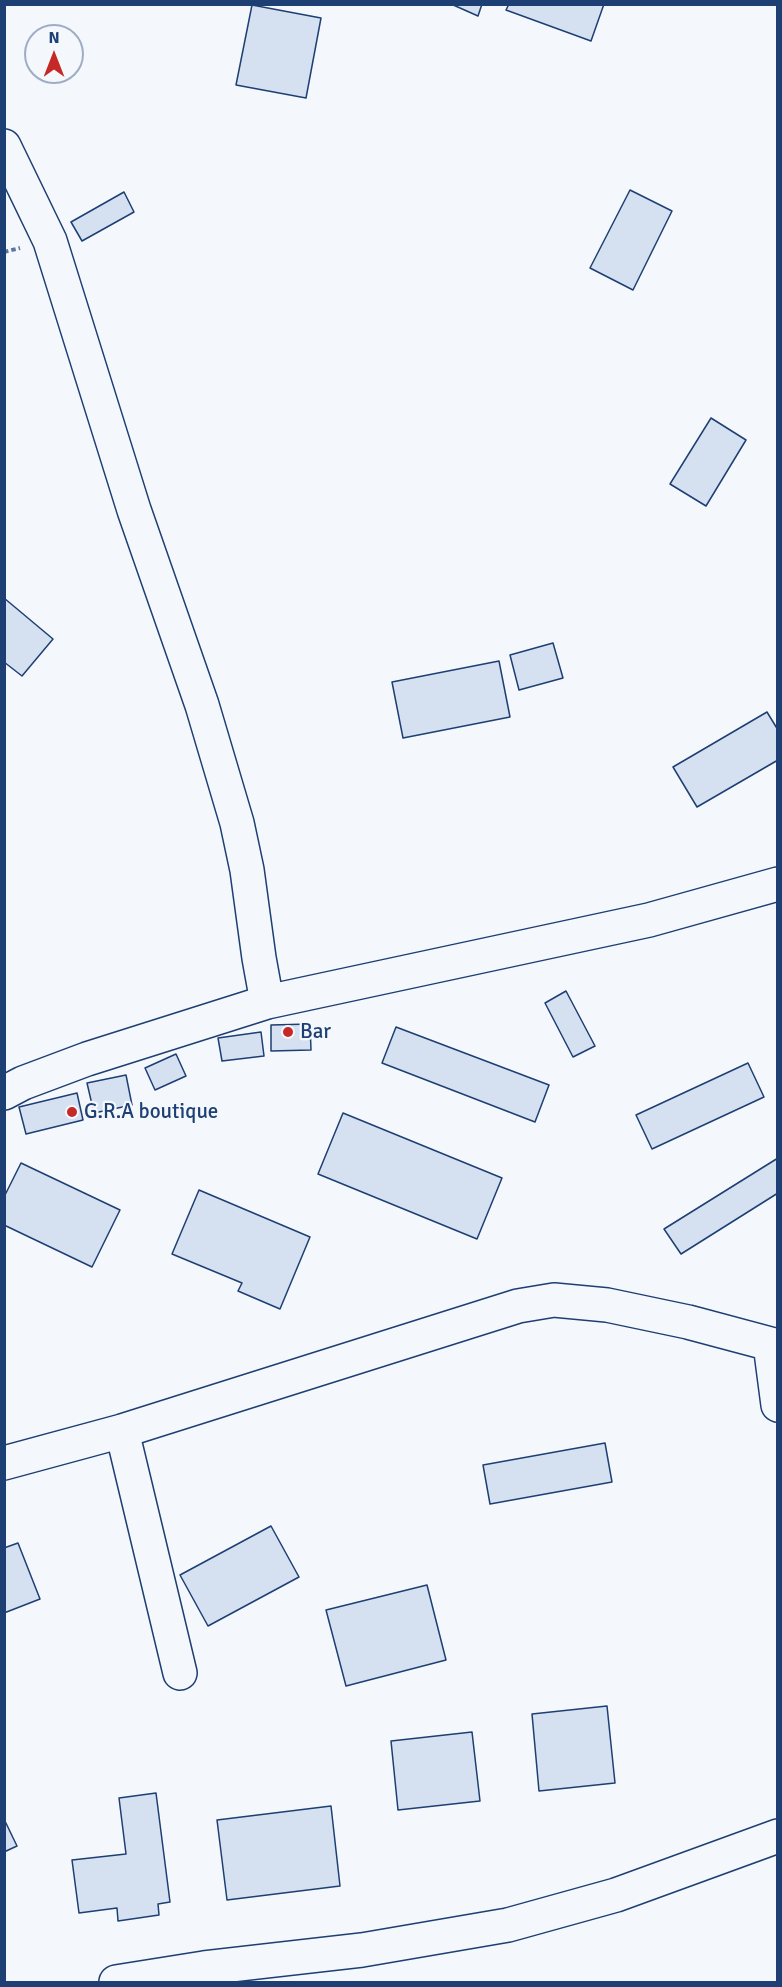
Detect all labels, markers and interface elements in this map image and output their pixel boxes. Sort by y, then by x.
north arrow [24,24,84,84]
text: N [48,28,60,48]
place label: Bar [300,1019,331,1045]
marker: Bar [281,1025,295,1039]
place label: G.R.A boutique [84,1099,218,1125]
marker: G.R.A boutique [65,1105,79,1119]

